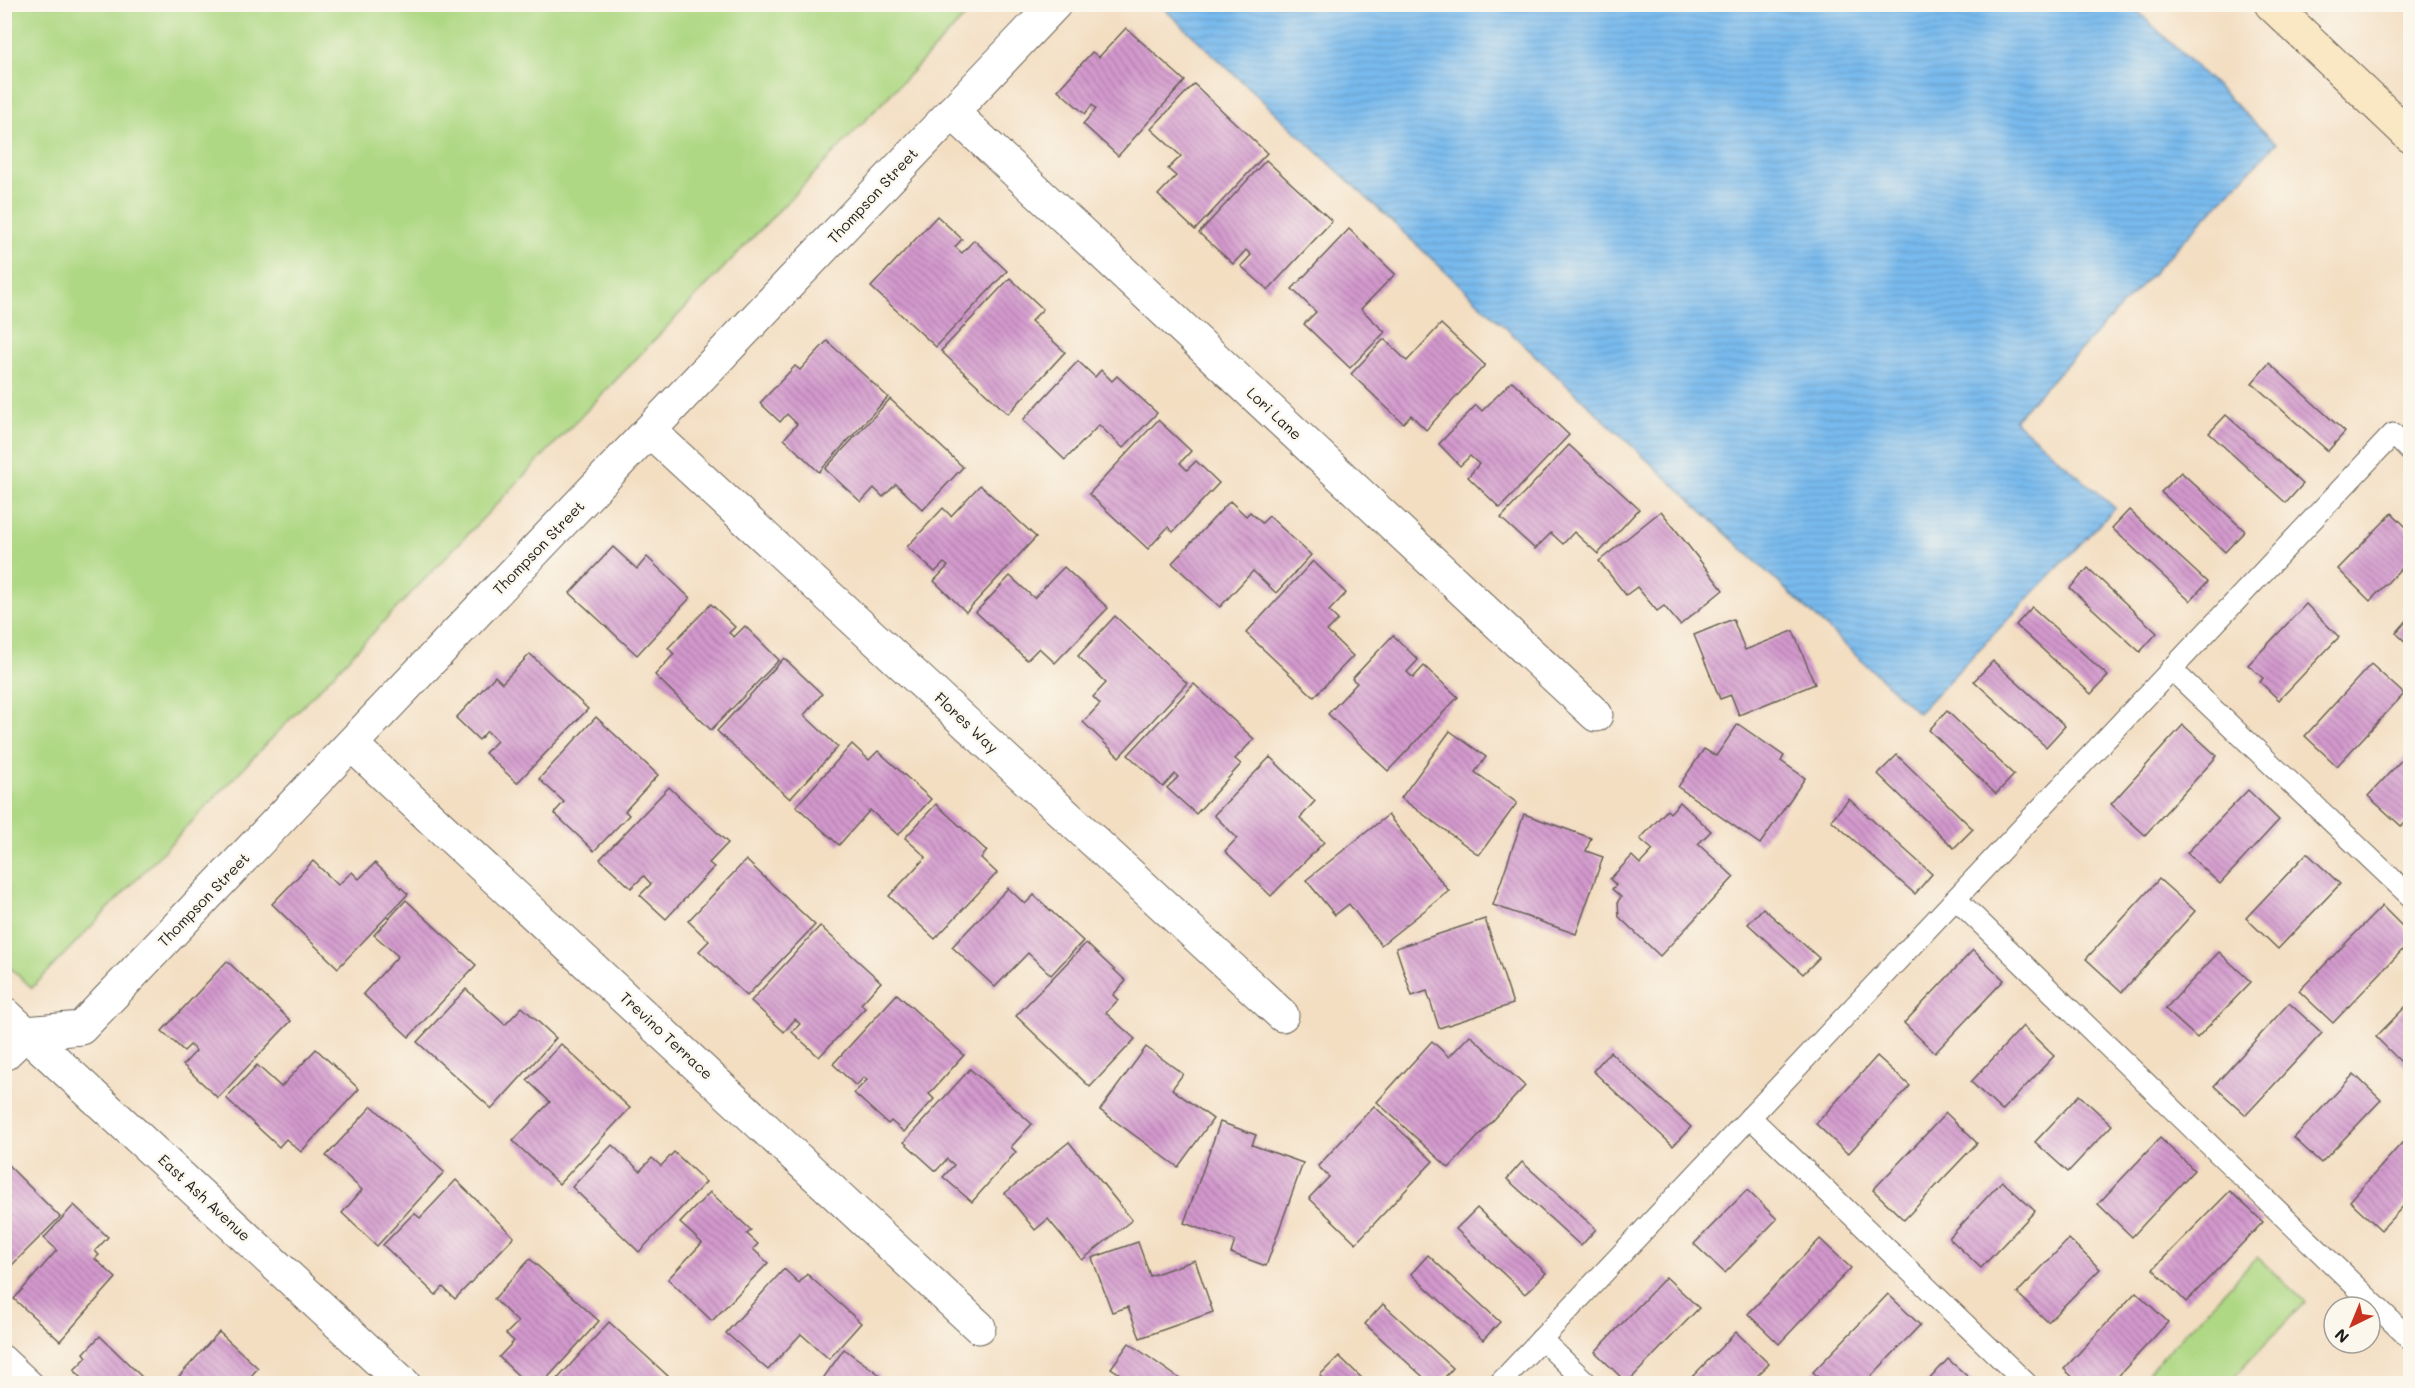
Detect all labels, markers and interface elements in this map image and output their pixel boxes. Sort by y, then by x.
street label: Thompson Street [823,143,922,247]
street label: Lori Lane [1243,383,1307,444]
street label: Thompson Street [488,496,589,599]
street label: Flores Way [930,688,1003,757]
street label: Thompson Street [153,848,254,951]
street label: Trevino Terrace [616,987,717,1083]
street label: East Ash Avenue [154,1149,255,1245]
north arrow [2322,1295,2382,1355]
text: N [2330,1325,2353,1348]

